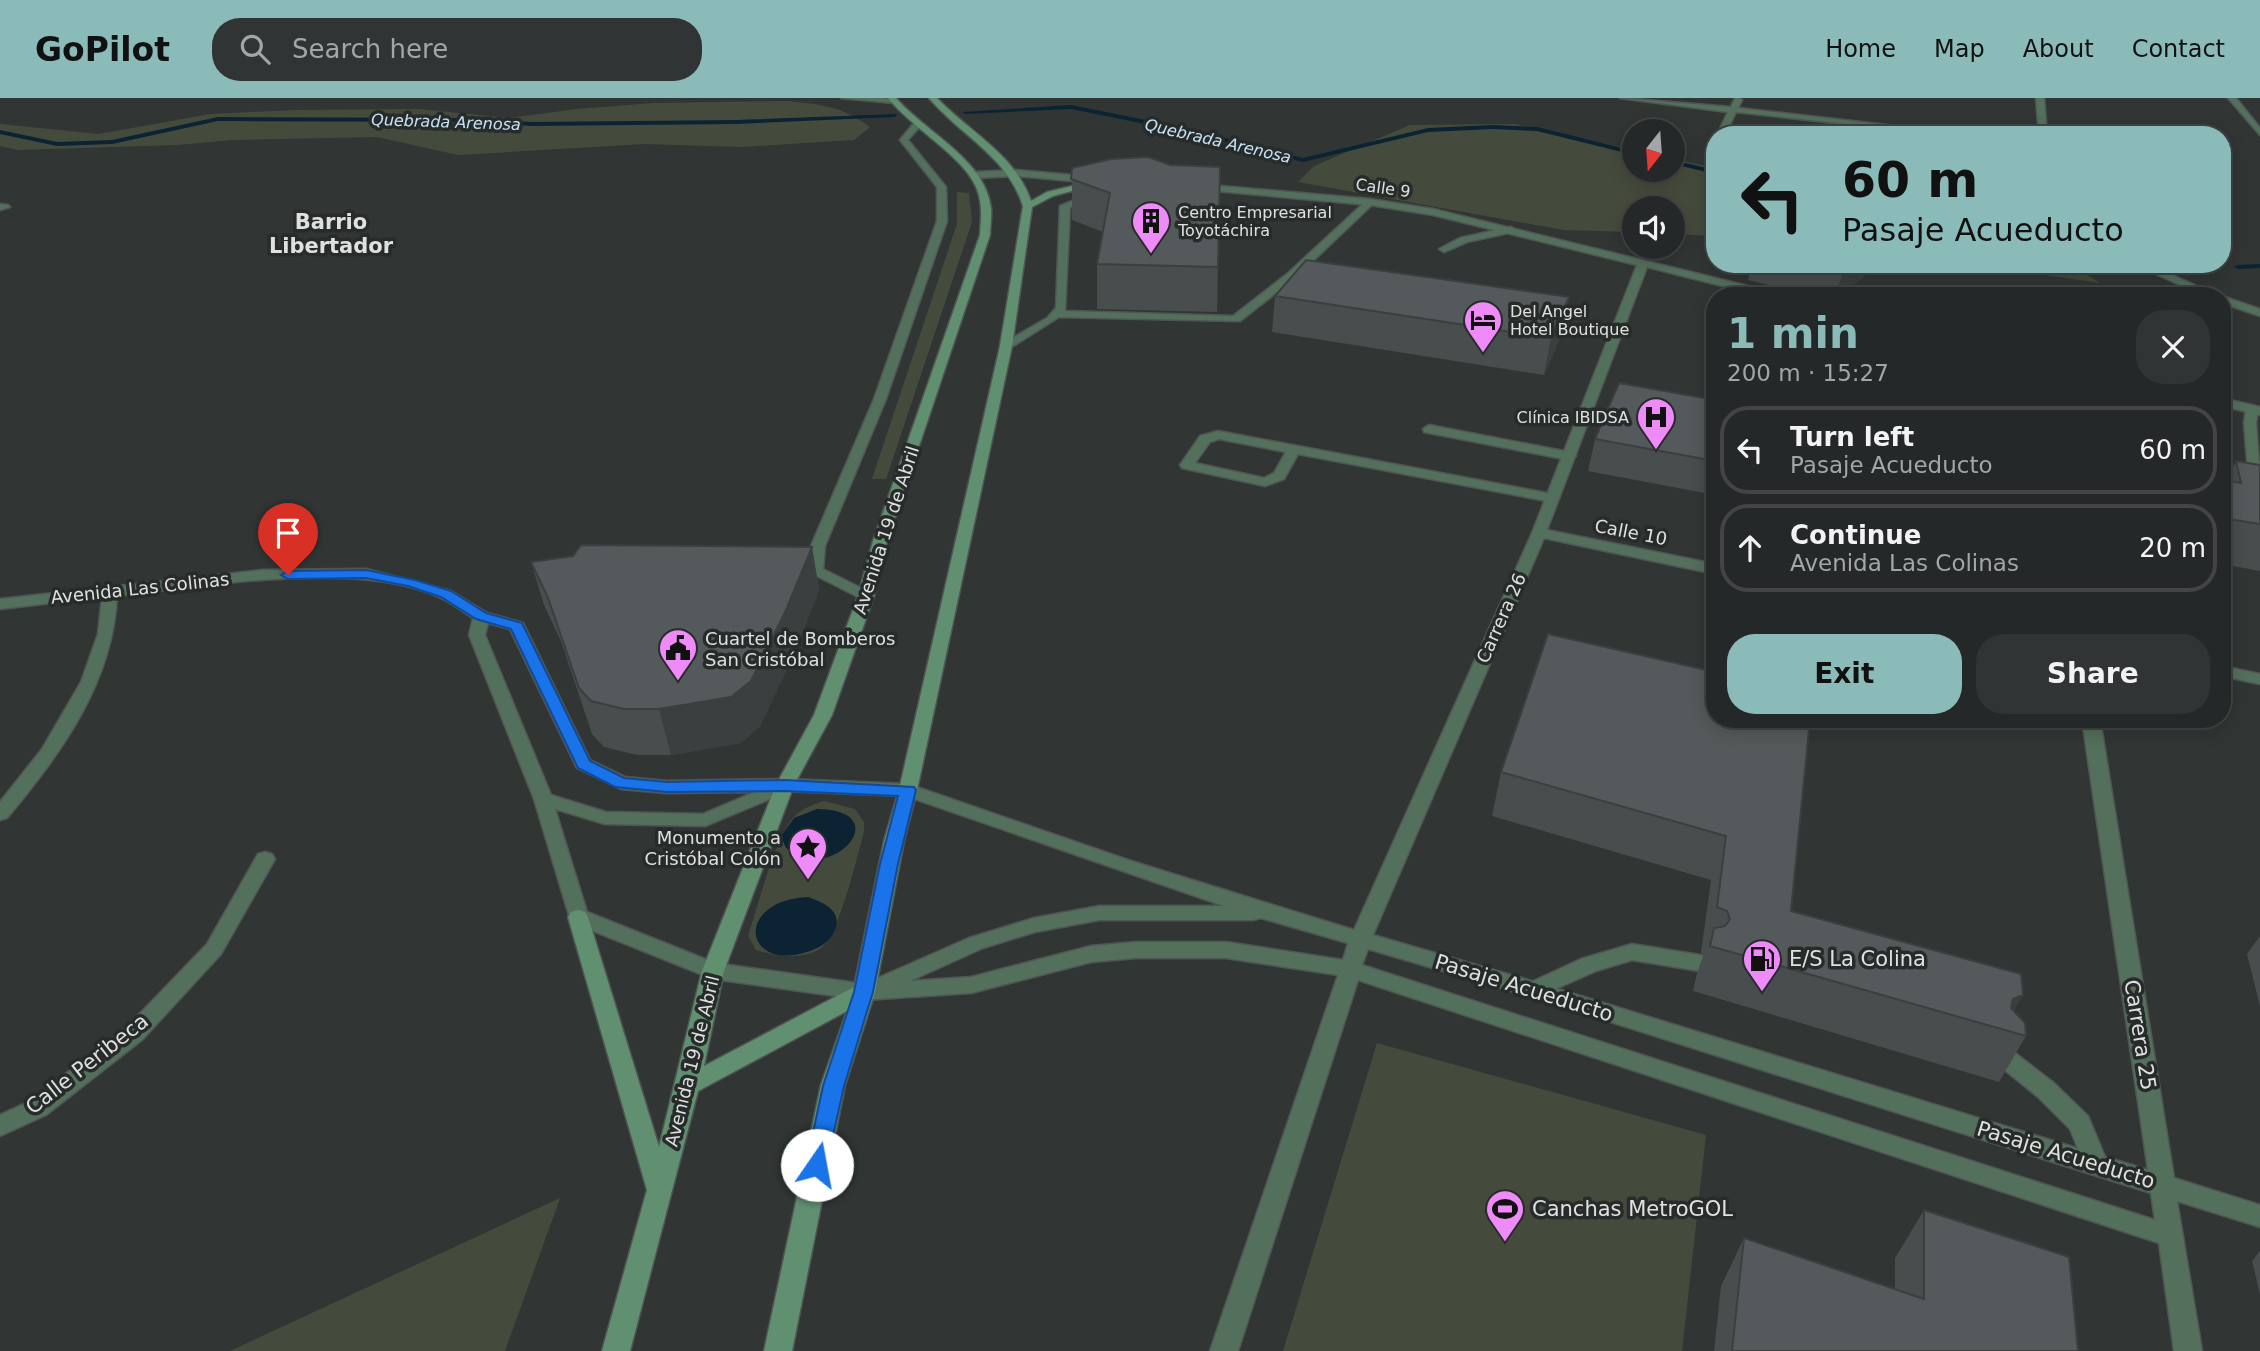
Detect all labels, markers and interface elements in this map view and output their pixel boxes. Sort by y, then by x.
search box [212,18,702,81]
text: GoPilot [35,30,170,69]
icon: search [236,30,274,68]
text: Search here [292,34,448,64]
text: Home [1825,35,1896,63]
text: Map [1934,35,1985,63]
text: About [2023,35,2094,63]
text: Contact [2132,35,2225,63]
water label: Quebrada Arenosa [371,110,521,134]
water label: Quebrada Arenosa [1143,115,1293,167]
north arrow [1622,119,1685,182]
map controls [1622,119,1685,259]
text: 60 m [1842,152,1978,209]
icon: left [1727,154,1818,245]
street label: Calle 9 [1354,175,1412,201]
button: sound [1622,196,1685,259]
building icon: Centro Empresarial Toyotáchira [1130,200,1172,255]
place label: Centro Empresarial Toyotáchira [1177,203,1332,240]
district label: Barrio Libertador [269,210,394,258]
text: Pasaje Acueducto [1842,211,2124,249]
hotel icon: Del Angel Hotel Boutique [1462,299,1504,354]
place label: Del Angel Hotel Boutique [1510,302,1629,339]
text: 1 min [1727,309,1859,358]
button: close [2136,310,2210,384]
text: 200 m · 15:27 [1727,360,1889,386]
hospital icon: Clínica IBIDSA [1635,396,1677,451]
place label: Clínica IBIDSA [1517,408,1629,427]
text: Turn left [1790,422,1914,452]
icon: left [1731,431,1769,469]
text: 60 m [2139,435,2206,465]
street label: Avenida 19 de Abril [849,443,923,617]
text: Pasaje Acueducto [1790,452,1992,478]
pin [258,503,318,575]
icon: arrive [269,514,307,552]
street label: Calle 10 [1593,515,1669,549]
text: Continue [1790,520,1921,550]
icon: ahead [1731,529,1769,567]
text: 20 m [2139,533,2206,563]
text: Avenida Las Colinas [1790,550,2019,576]
street label: Avenida Las Colinas [50,568,230,608]
street label: Carrera 26 [1472,570,1530,666]
public building icon: Cuartel de Bomberos San Cristóbal [657,627,699,682]
place label: Cuartel de Bomberos San Cristóbal [705,628,895,670]
button: Exit [1727,634,1962,714]
button: Share [1976,634,2210,714]
place icon: Monumento a Cristóbal Colón [787,826,829,881]
place label: Monumento a Cristóbal Colón [644,827,781,869]
fuel station icon: E/S La Colina [1741,938,1783,993]
place label: E/S La Colina [1789,947,1926,971]
street label: Pasaje Acueducto [1432,949,1616,1027]
street label: Avenida 19 de Abril [661,973,723,1149]
street label: Carrera 25 [2119,978,2161,1092]
street label: Calle Peribeca [21,1009,153,1119]
street label: Pasaje Acueducto [1974,1116,2158,1194]
position arrow [780,1128,854,1202]
sports icon: Canchas MetroGOL [1484,1188,1526,1243]
place label: Canchas MetroGOL [1532,1197,1733,1221]

